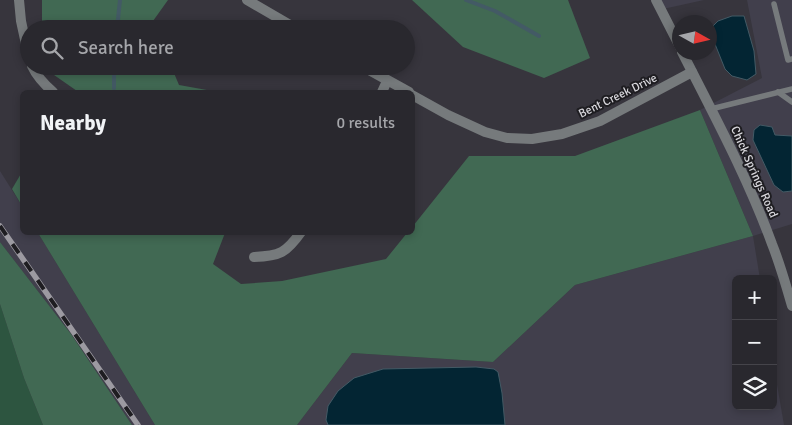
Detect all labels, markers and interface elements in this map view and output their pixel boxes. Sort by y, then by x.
north arrow [672,15,717,60]
search box [20,20,415,75]
icon: search [38,34,66,62]
text: Search here [78,36,174,60]
street label: Bent Creek Drive [576,70,660,122]
text: Nearby [40,110,106,136]
text: 0 results [336,113,395,133]
street label: Chick Springs Road [727,124,781,220]
map controls [732,275,777,410]
button: + [732,275,777,320]
button: − [732,320,777,365]
button: layers [732,365,777,410]

